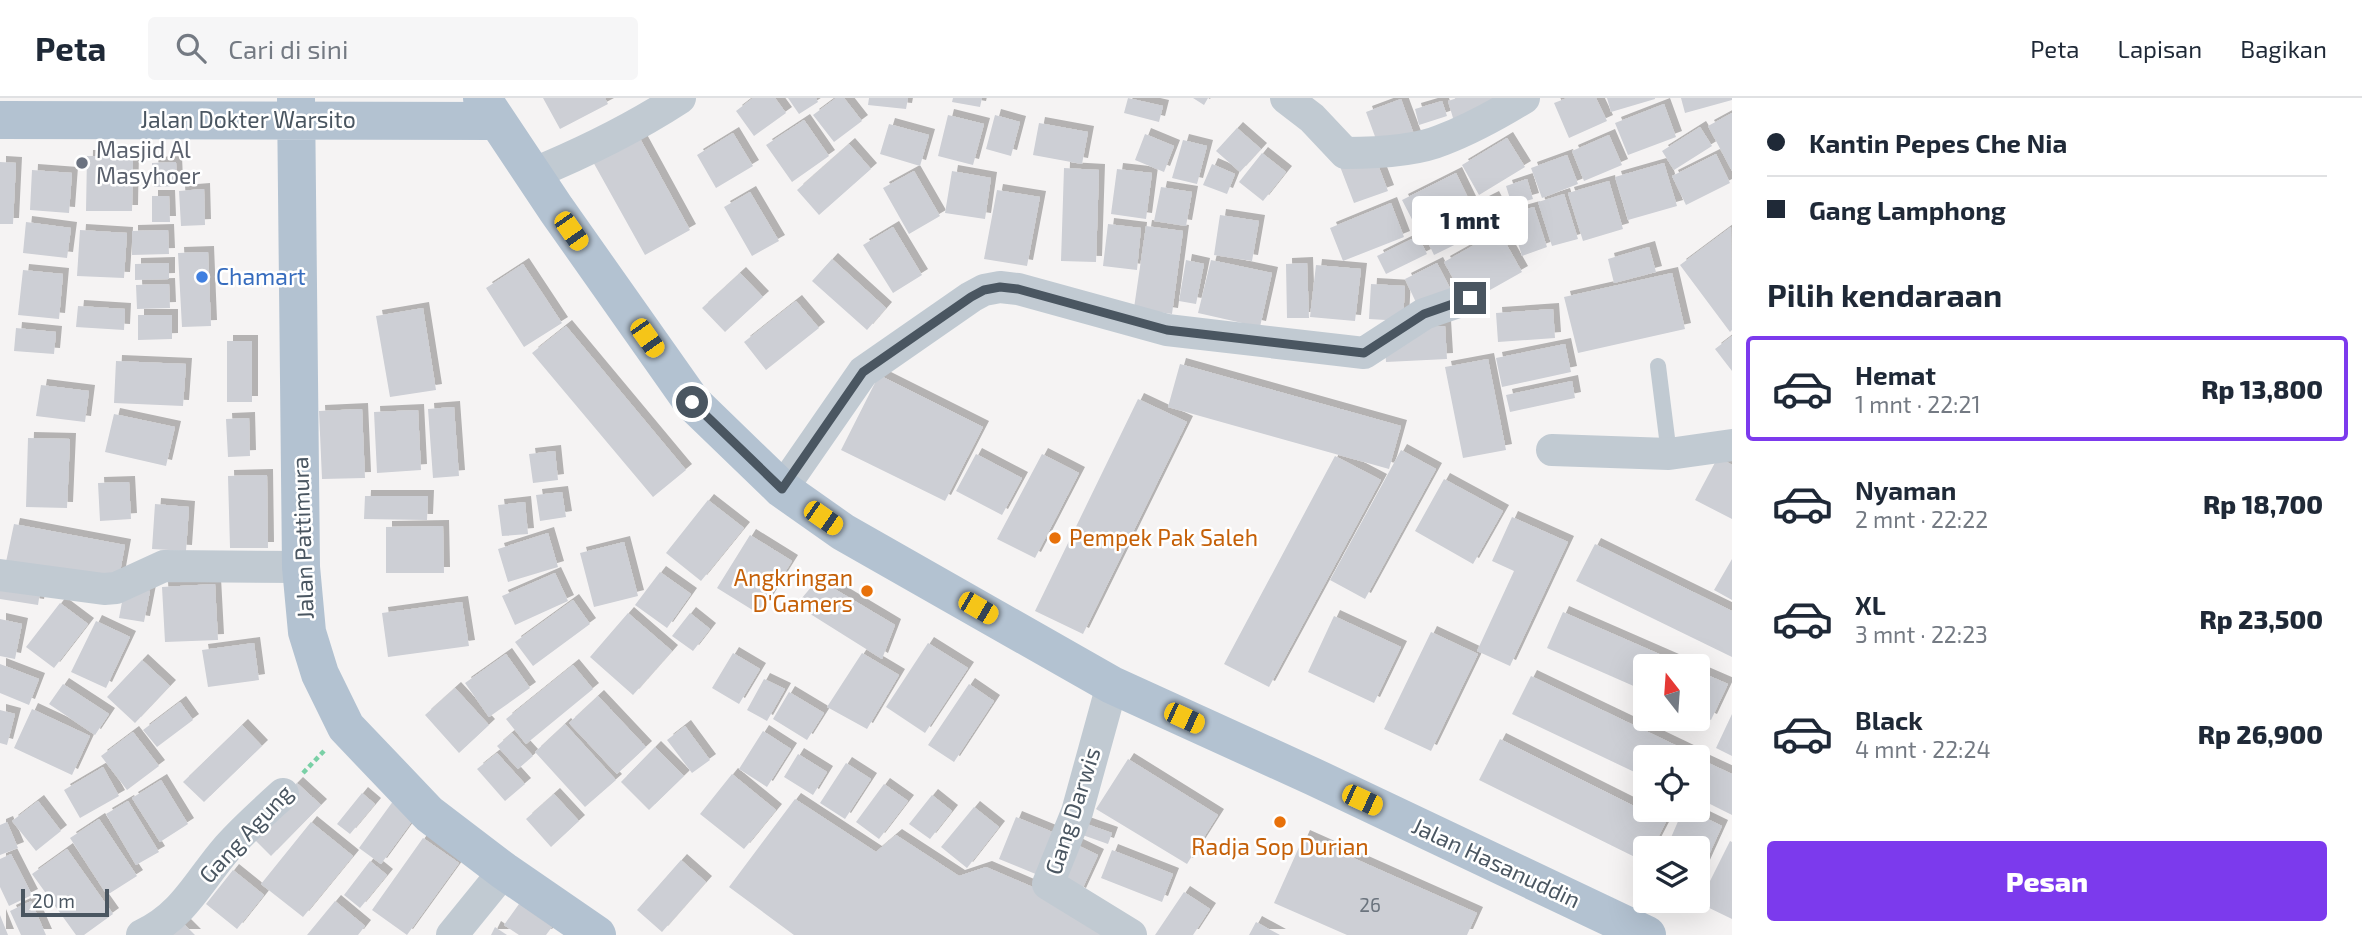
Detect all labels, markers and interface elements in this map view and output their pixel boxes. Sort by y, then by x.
search box [148,17,638,80]
text: Peta [35,28,106,68]
icon: search [172,29,210,67]
text: Cari di sini [228,33,348,64]
text: Peta [2030,34,2080,63]
text: Lapisan [2118,34,2202,63]
text: Bagikan [2240,34,2327,63]
street label: Jalan Dokter Warsito [140,105,356,133]
text: Kantin Pepes Che Nia [1809,127,2067,158]
place label: Masjid Al Masyhoer [96,135,201,189]
marker: Masjid Al Masyhoer [74,155,90,171]
text: Gang Lamphong [1809,194,2006,225]
callout: 1 mnt [1412,197,1528,246]
text: 1 mnt [1440,206,1500,234]
car [551,208,592,254]
place label: Chamart [216,262,306,290]
marker: Chamart [194,269,210,285]
text: Pilih kendaraan [1767,275,2002,313]
route end [1454,282,1486,314]
car [627,315,668,361]
icon: car [1771,357,1834,420]
text: Hemat [1855,359,1936,390]
text: Rp 13,800 [2201,373,2323,404]
route start [676,386,708,418]
text: 1 mnt · 22:21 [1855,390,1981,418]
street label: Jalan Pattimura [285,456,319,620]
icon: car [1771,472,1834,535]
text: Nyaman [1855,474,1956,505]
text: Rp 18,700 [2203,488,2323,519]
car [800,497,847,539]
text: 2 mnt · 22:22 [1855,505,1988,533]
place label: Pempek Pak Saleh [1069,523,1258,551]
marker: Pempek Pak Saleh [1047,530,1063,546]
place label: Angkringan D'Gamers [734,563,853,617]
marker: Angkringan D'Gamers [859,583,875,599]
icon: car [1771,587,1834,650]
car [955,588,1002,628]
text: XL [1855,589,1886,620]
text: Rp 23,500 [2199,603,2323,634]
text: 3 mnt · 22:23 [1855,620,1988,648]
north arrow [1633,654,1710,732]
map controls [1633,654,1710,913]
car [1161,700,1208,736]
icon: car [1771,702,1834,765]
text: Black [1855,704,1923,735]
text: Rp 26,900 [2198,718,2323,749]
text: 4 mnt · 22:24 [1855,735,1991,763]
street label: Gang Darwis [1038,744,1106,878]
button: locate [1633,745,1710,822]
street label: Gang Agung [193,778,298,888]
car [1339,782,1386,818]
street label: Jalan Hasanuddin [1408,811,1585,913]
marker: Radja Sop Durian [1272,814,1288,830]
place label: Radja Sop Durian [1191,832,1369,860]
button: layers [1633,836,1710,913]
button: Pesan [1767,841,2327,921]
scale bar [21,886,108,918]
text: 20 m [32,889,75,912]
house number: 26 [1359,893,1381,916]

